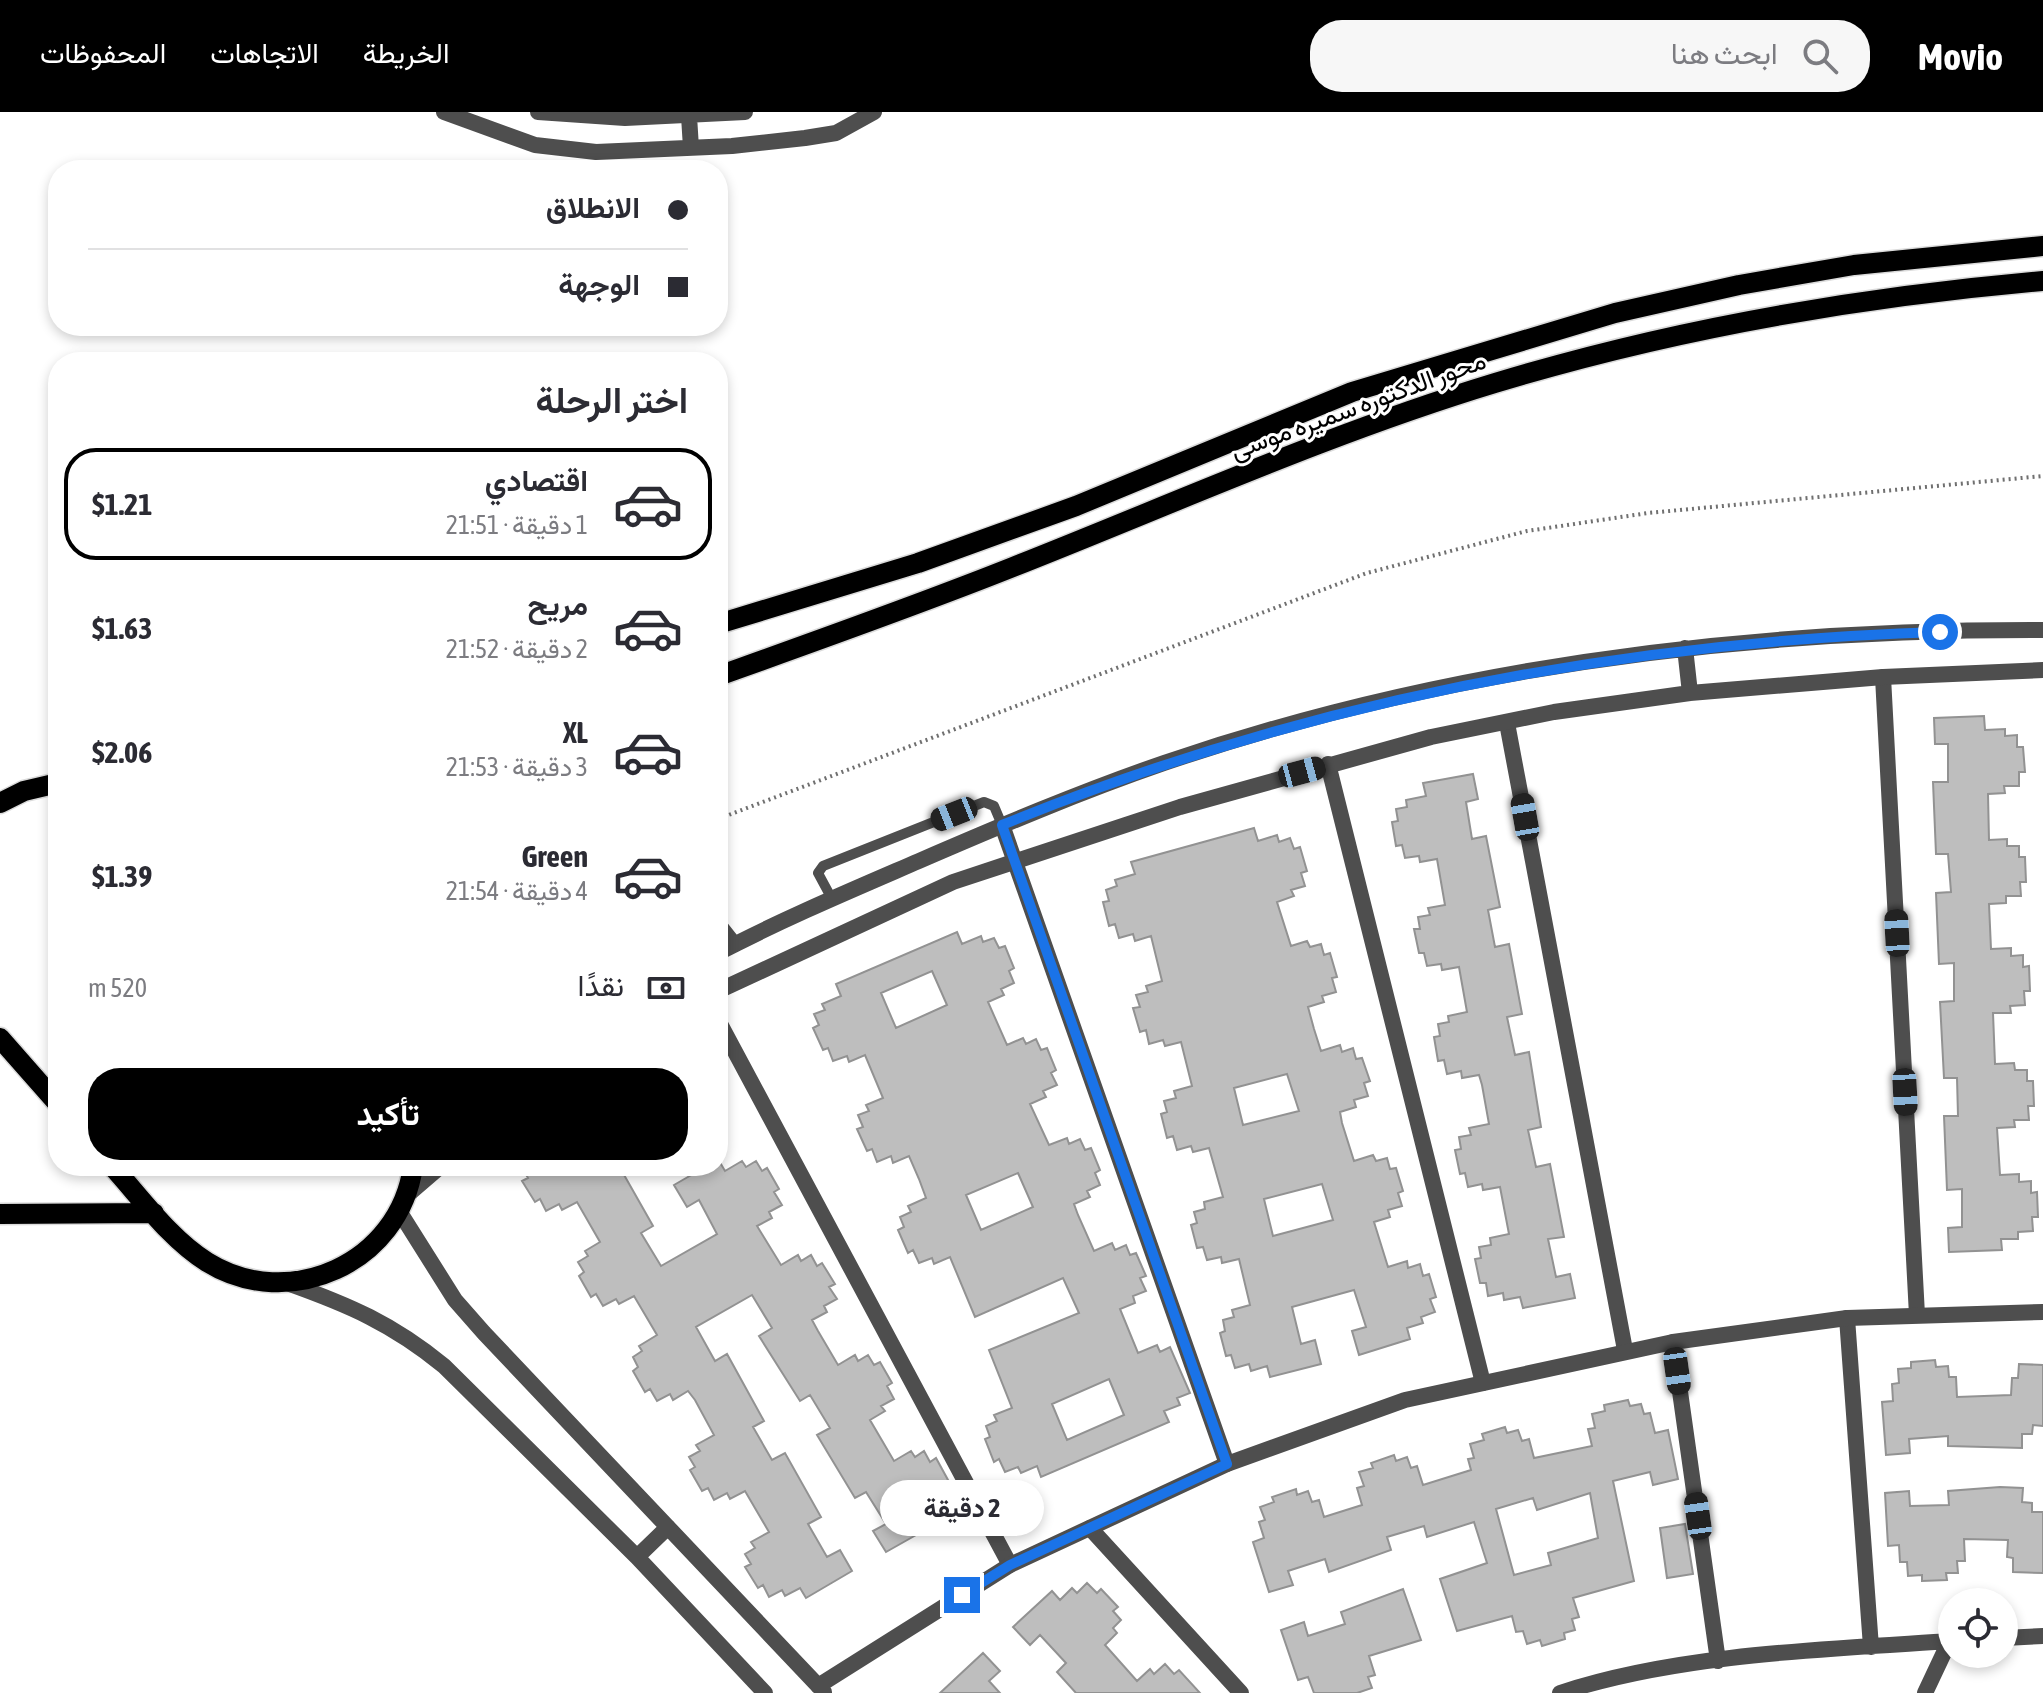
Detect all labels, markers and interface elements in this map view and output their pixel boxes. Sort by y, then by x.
search box [1310,20,1870,92]
icon: search [1798,34,1842,78]
text: Movio [1918,35,2003,78]
text: ابحث هنا [1671,36,1778,70]
text: المحفوظات [40,37,166,69]
text: الاتجاهات [210,37,319,69]
text: الخريطة [363,37,449,69]
text: الانطلاق [546,190,640,224]
text: الوجهة [558,267,640,301]
street label: محور الدكتوره سميره موسى [1226,345,1490,466]
text: اختر الرحلة [535,379,688,421]
text: اقتصادي [485,463,588,497]
icon: car [612,468,684,540]
text: $1.21 [92,487,152,521]
text: 1 دقيقة · 21:51 [446,510,588,540]
text: مريح [528,587,588,621]
icon: car [612,592,684,664]
text: $1.63 [92,611,152,645]
route start [1922,614,1958,650]
text: 2 دقيقة · 21:52 [446,634,588,664]
text: XL [563,715,588,749]
icon: car [612,716,684,788]
text: $2.06 [92,735,152,769]
text: 3 دقيقة · 21:53 [446,752,588,782]
car [1276,754,1328,790]
car [1509,791,1541,843]
car [927,794,981,834]
text: Green [522,839,588,873]
icon: car [612,840,684,912]
text: $1.39 [92,859,152,893]
text: 4 دقيقة · 21:54 [446,876,588,906]
car [1884,908,1910,958]
icon: cash [644,966,688,1010]
text: نقدًا [578,968,624,1002]
text: 520 m [88,973,147,1003]
car [1892,1067,1918,1117]
button: تأكيد [88,1068,688,1160]
car [1662,1346,1692,1396]
callout: 2 دقيقة [880,1479,1044,1535]
car [1683,1491,1713,1541]
text: 2 دقيقة [923,1493,1001,1523]
route end [944,1577,980,1613]
map controls [1938,1588,2018,1668]
button: locate [1938,1588,2018,1668]

